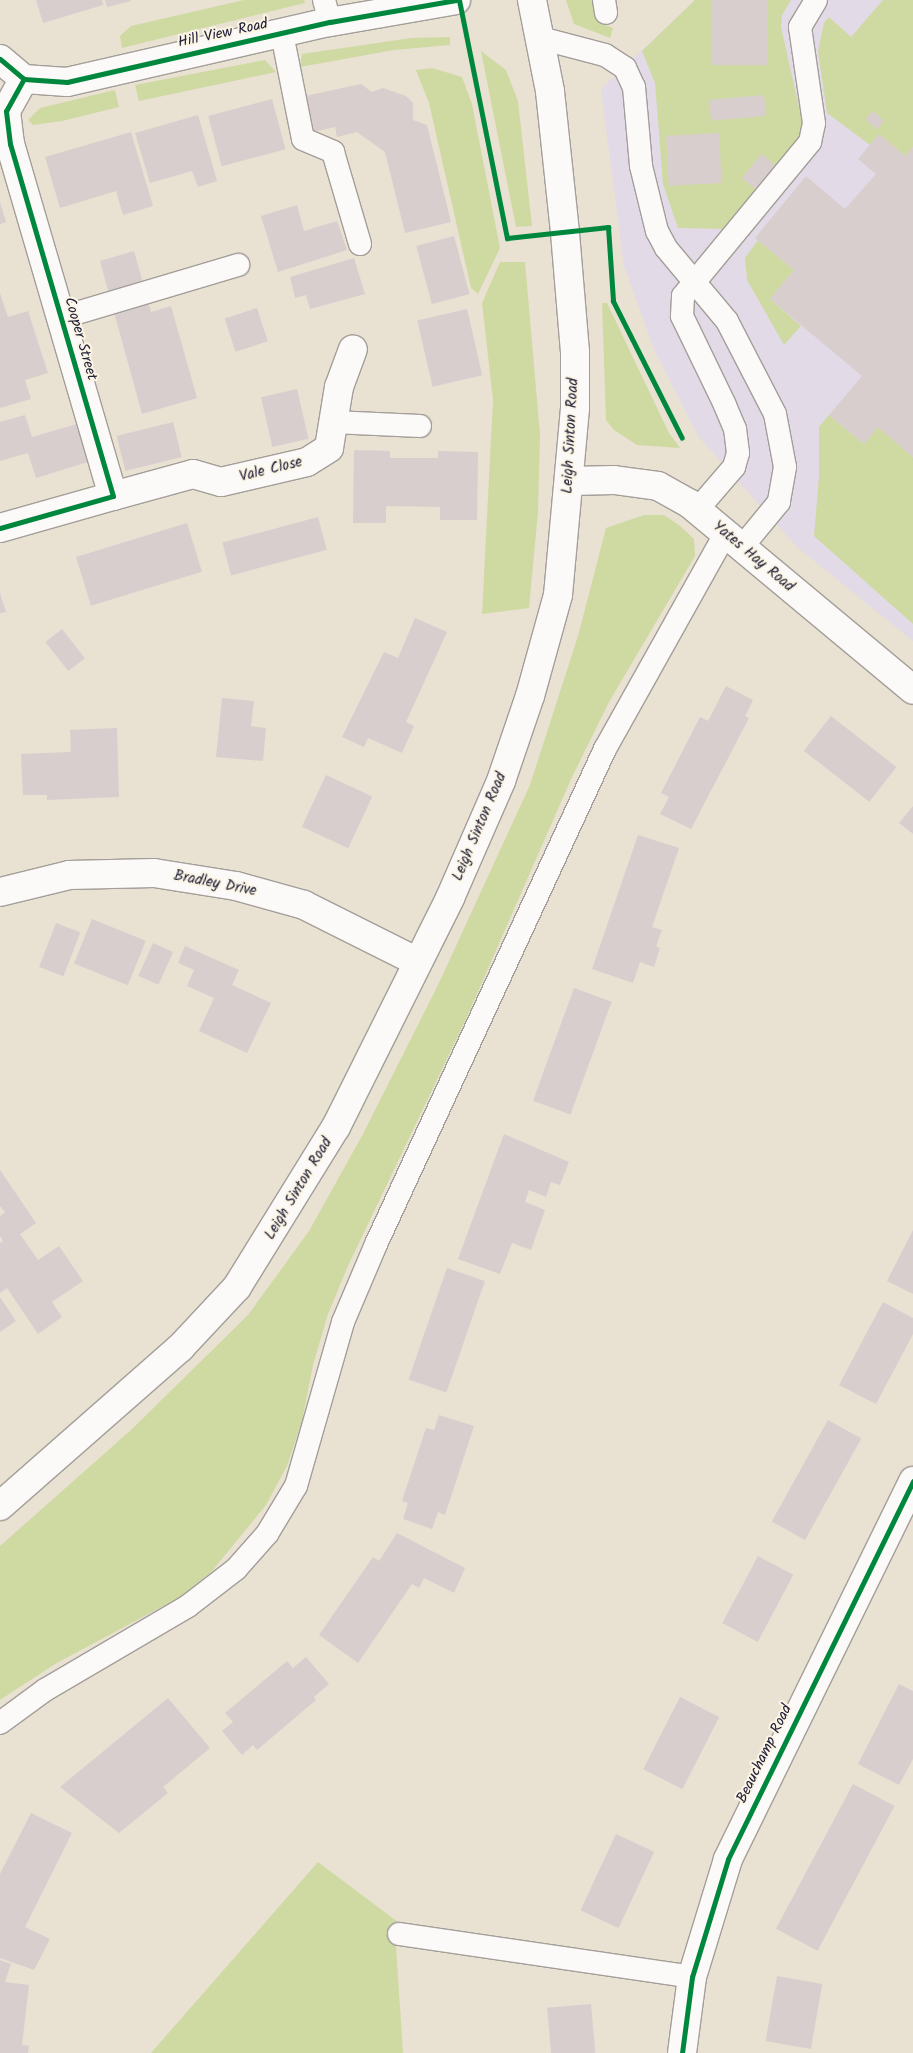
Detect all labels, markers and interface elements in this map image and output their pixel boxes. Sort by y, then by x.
street label: Hill View Road [176,16,270,52]
street label: Cooper Street [60,295,100,383]
street label: Leigh Sinton Road [559,378,583,494]
street label: Vale Close [238,454,304,486]
street label: Yates Hay Road [709,518,797,596]
street label: Leigh Sinton Road [449,770,511,884]
street label: Bradley Drive [172,867,258,901]
street label: Leigh Sinton Road [261,1135,337,1243]
street label: Beauchamp Road [733,1702,797,1806]

